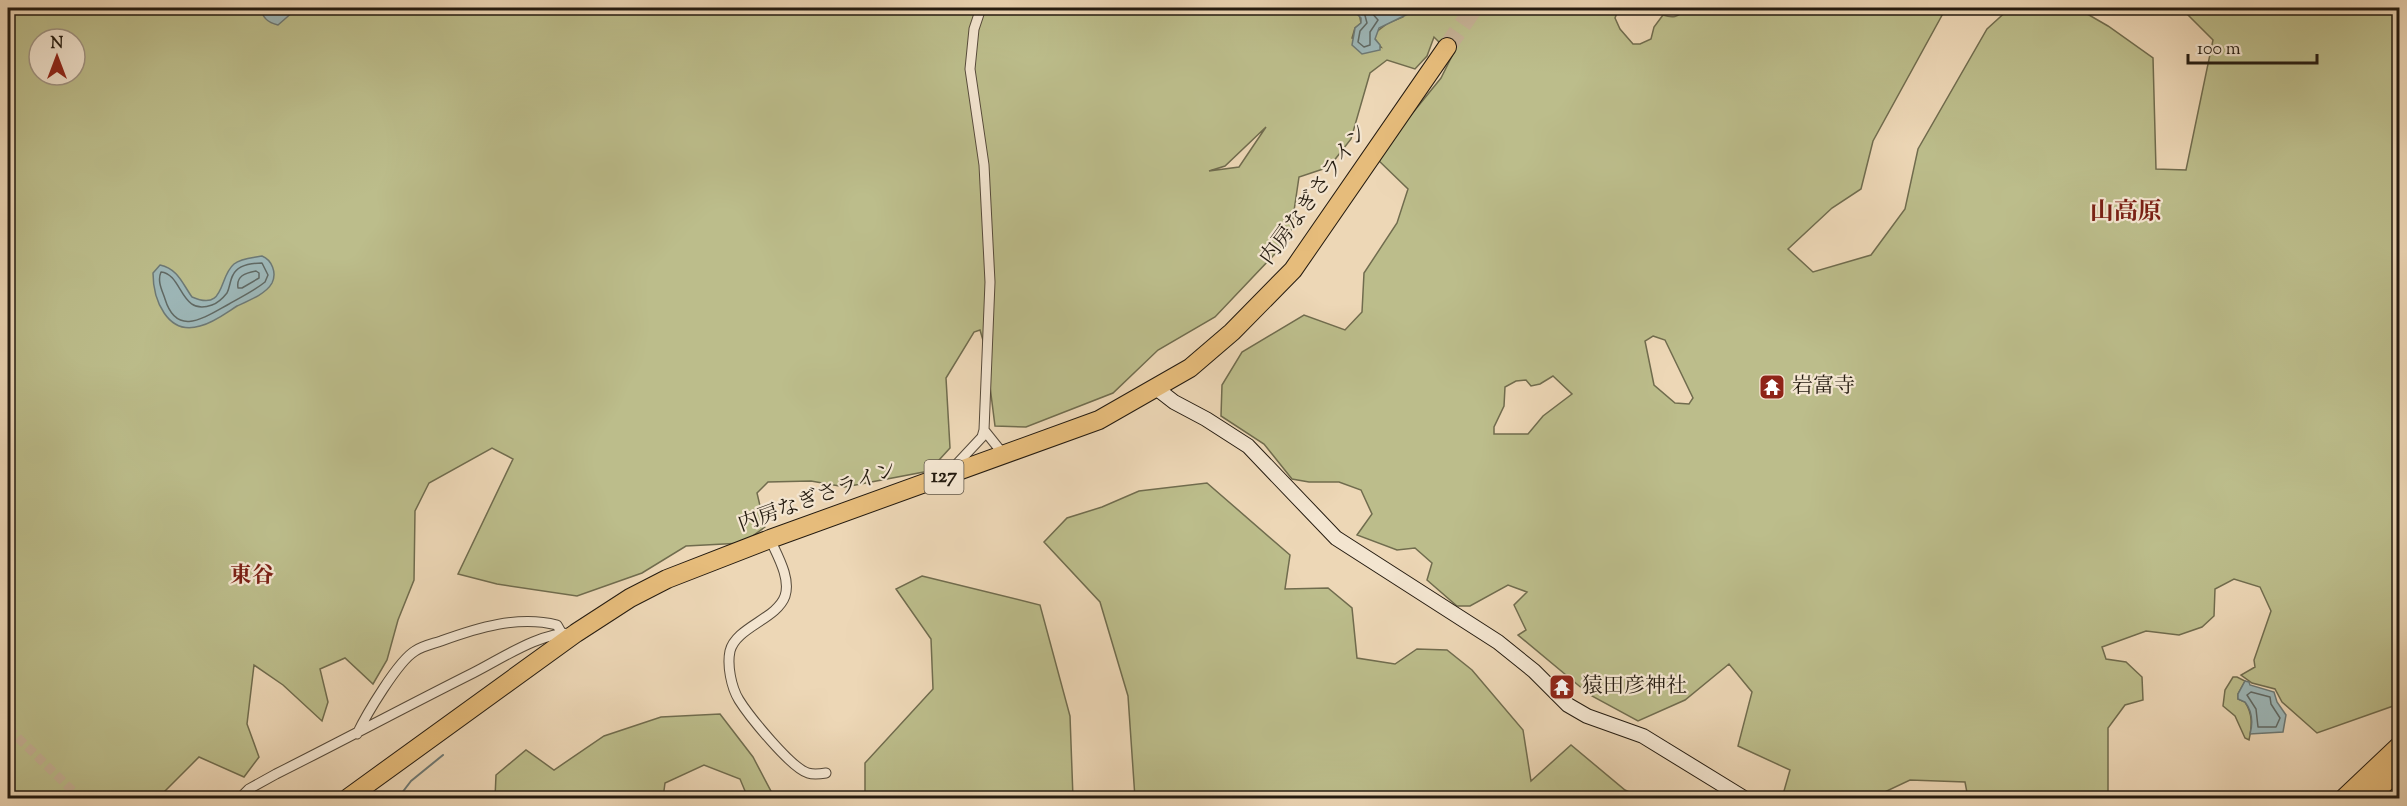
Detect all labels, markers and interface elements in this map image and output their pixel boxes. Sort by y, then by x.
north arrow [27,27,87,87]
scale bar [2188,27,2317,65]
text: N [51,33,64,56]
text: 100 m [2197,37,2241,63]
street label: 内房なぎさライン [1254,118,1376,272]
district label: 山高原 [2090,196,2162,230]
temple icon: 岩富寺 [1757,372,1787,402]
place label: 岩富寺 [1792,372,1855,402]
street label: 内房なぎさライン [734,455,902,541]
road number: 127 [924,460,964,494]
district label: 東谷 [230,561,274,593]
temple icon: 猿田彦神社 [1547,672,1577,702]
place label: 猿田彦神社 [1582,672,1687,702]

